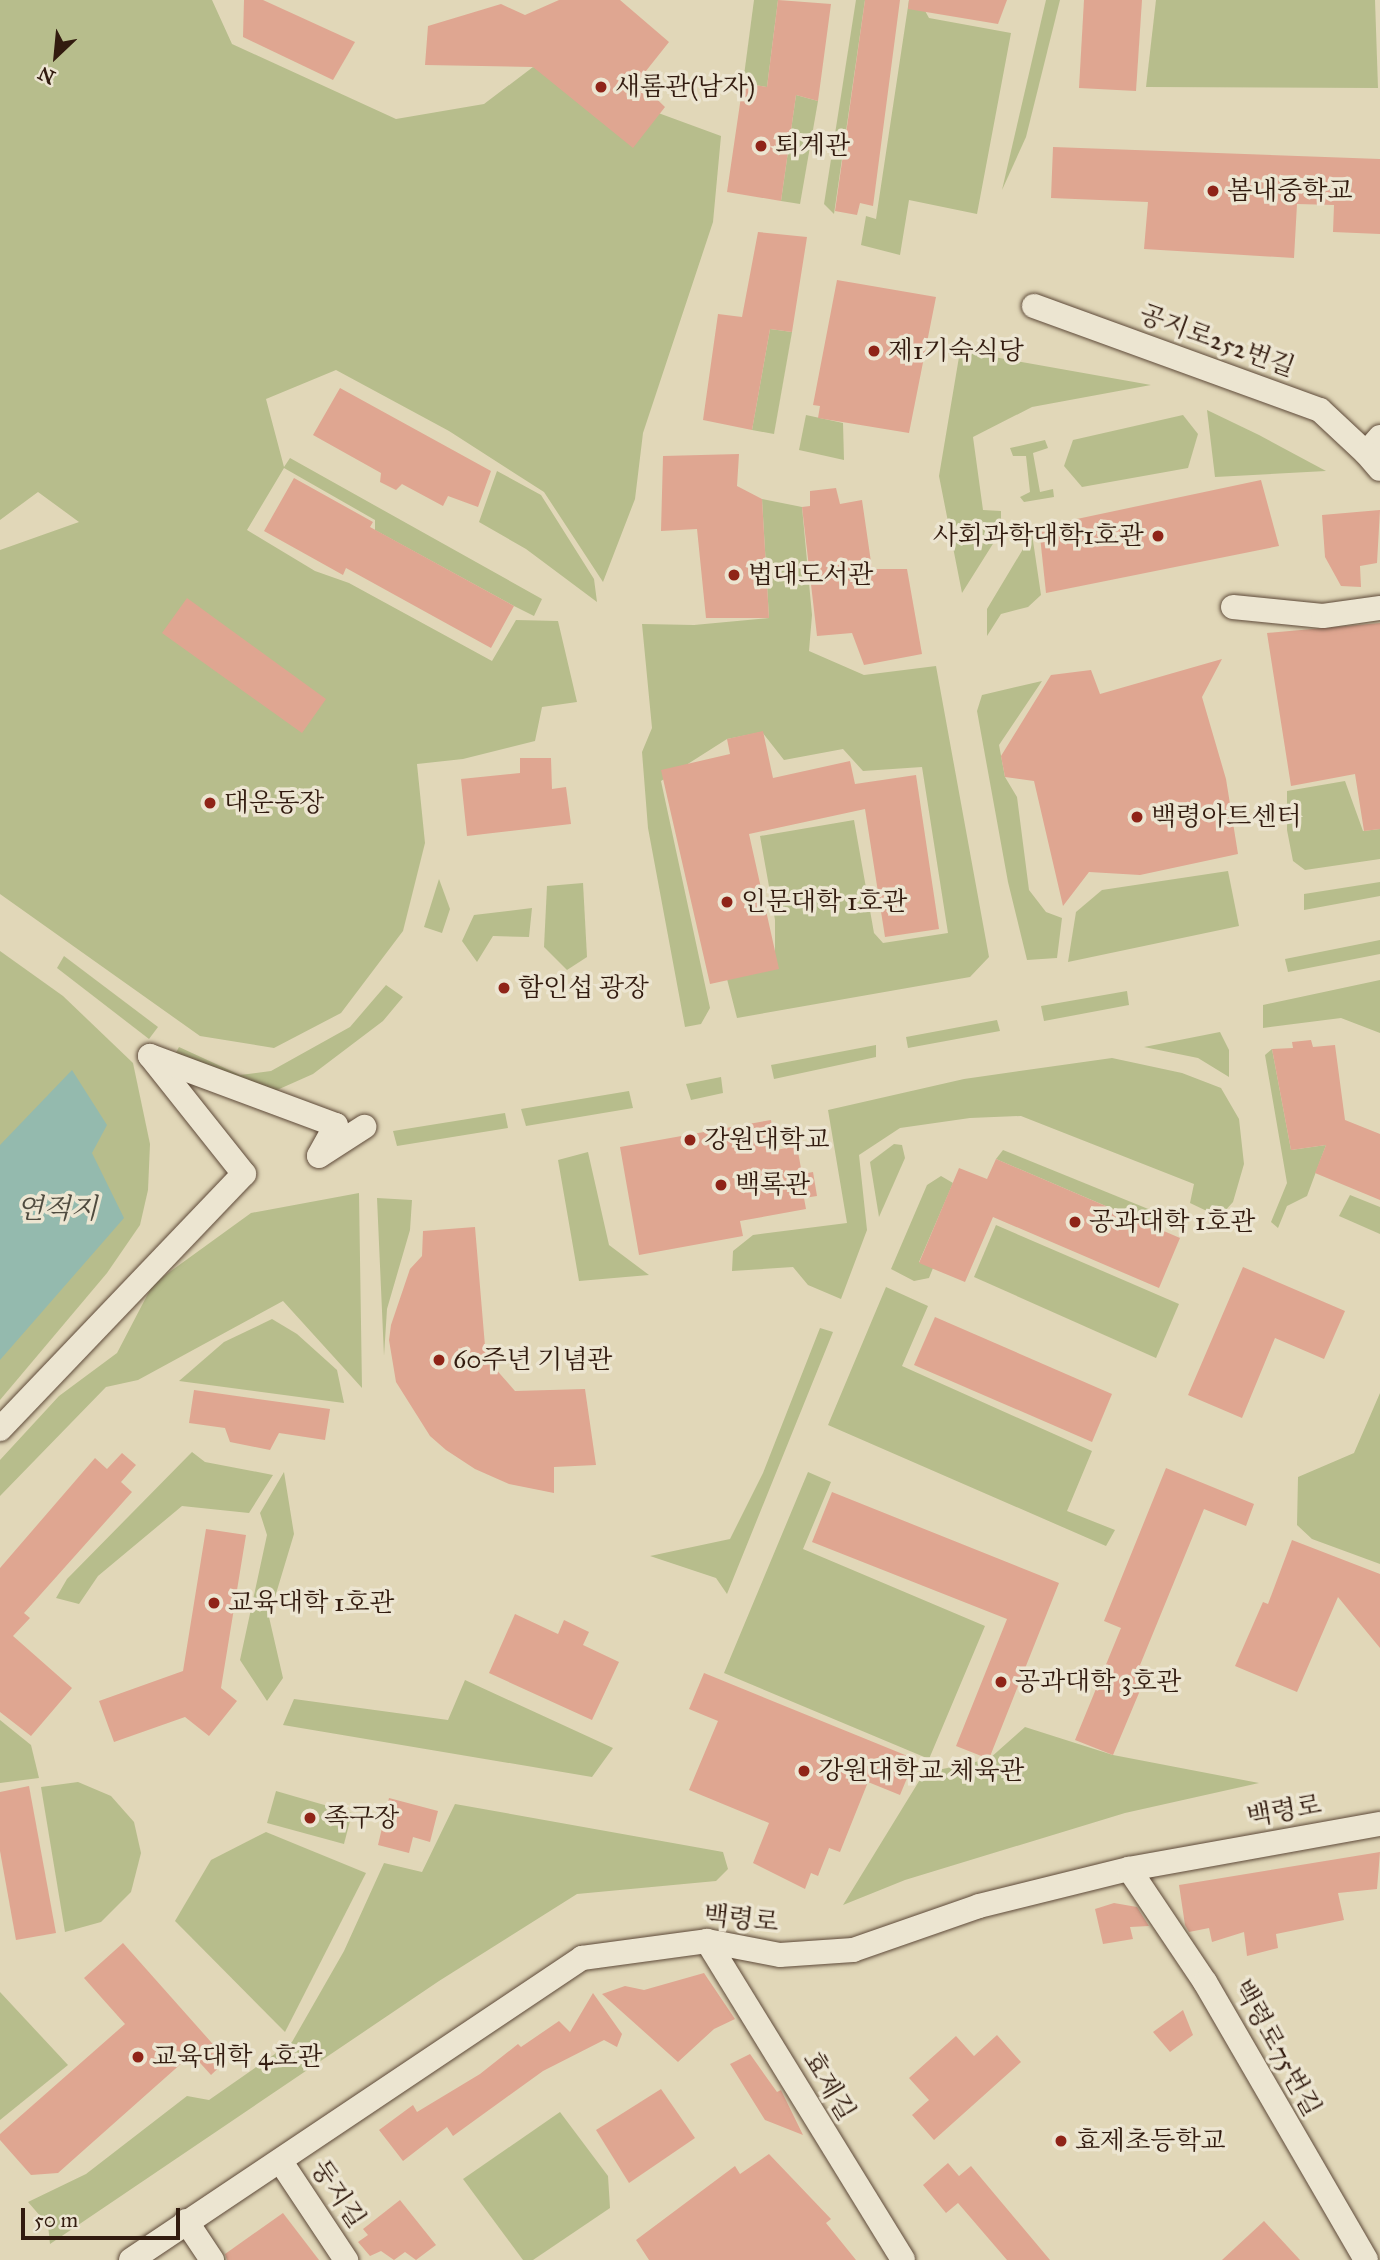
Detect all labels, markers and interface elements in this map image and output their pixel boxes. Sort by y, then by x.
north arrow [21,21,91,91]
text: N [34,61,59,89]
place label: 새롬관(남자) [615,71,755,103]
marker: 새롬관(남자) [593,79,609,95]
place label: 퇴계관 [775,130,850,162]
marker: 퇴계관 [753,138,769,154]
place label: 봄내중학교 [1227,175,1353,207]
marker: 봄내중학교 [1205,183,1221,199]
street label: 공지로252번길 [1135,298,1299,384]
place label: 제1기숙식당 [888,335,1024,367]
marker: 제1기숙식당 [866,343,882,359]
place label: 사회과학대학1호관 [933,520,1144,552]
marker: 사회과학대학1호관 [1150,528,1166,544]
place label: 법대도서관 [748,559,874,591]
marker: 법대도서관 [726,567,742,583]
place label: 대운동장 [224,787,324,819]
marker: 대운동장 [202,795,218,811]
place label: 백령아트센터 [1151,801,1302,833]
marker: 백령아트센터 [1129,809,1145,825]
place label: 인문대학 1호관 [741,886,908,918]
marker: 인문대학 1호관 [719,894,735,910]
place label: 함인섭 광장 [518,972,649,1004]
marker: 함인섭 광장 [496,980,512,996]
place label: 강원대학교 [704,1124,830,1156]
marker: 강원대학교 [682,1132,698,1148]
place label: 백록관 [735,1169,810,1201]
marker: 백록관 [713,1177,729,1193]
water label: 연적지 [16,1192,98,1226]
place label: 공과대학 1호관 [1089,1206,1256,1238]
marker: 공과대학 1호관 [1067,1214,1083,1230]
place label: 60주년 기념관 [453,1344,613,1376]
marker: 60주년 기념관 [431,1352,447,1368]
place label: 교육대학 1호관 [228,1587,395,1619]
marker: 교육대학 1호관 [206,1595,222,1611]
place label: 공과대학 3호관 [1015,1666,1182,1698]
marker: 공과대학 3호관 [993,1674,1009,1690]
place label: 강원대학교 체육관 [818,1755,1025,1787]
marker: 강원대학교 체육관 [796,1763,812,1779]
street label: 백령로 [1244,1789,1324,1833]
place label: 족구장 [324,1802,399,1834]
marker: 족구장 [302,1810,318,1826]
street label: 백령로 [702,1900,780,1938]
street label: 백령로75번길 [1227,1974,1327,2122]
place label: 교육대학 4호관 [152,2041,323,2073]
street label: 효제길 [796,2046,862,2126]
marker: 교육대학 4호관 [130,2049,146,2065]
place label: 효제초등학교 [1075,2125,1226,2157]
marker: 효제초등학교 [1053,2133,1069,2149]
street label: 둥지길 [304,2154,372,2234]
scale bar [24,2194,184,2238]
text: 50 m [34,2207,78,2233]

